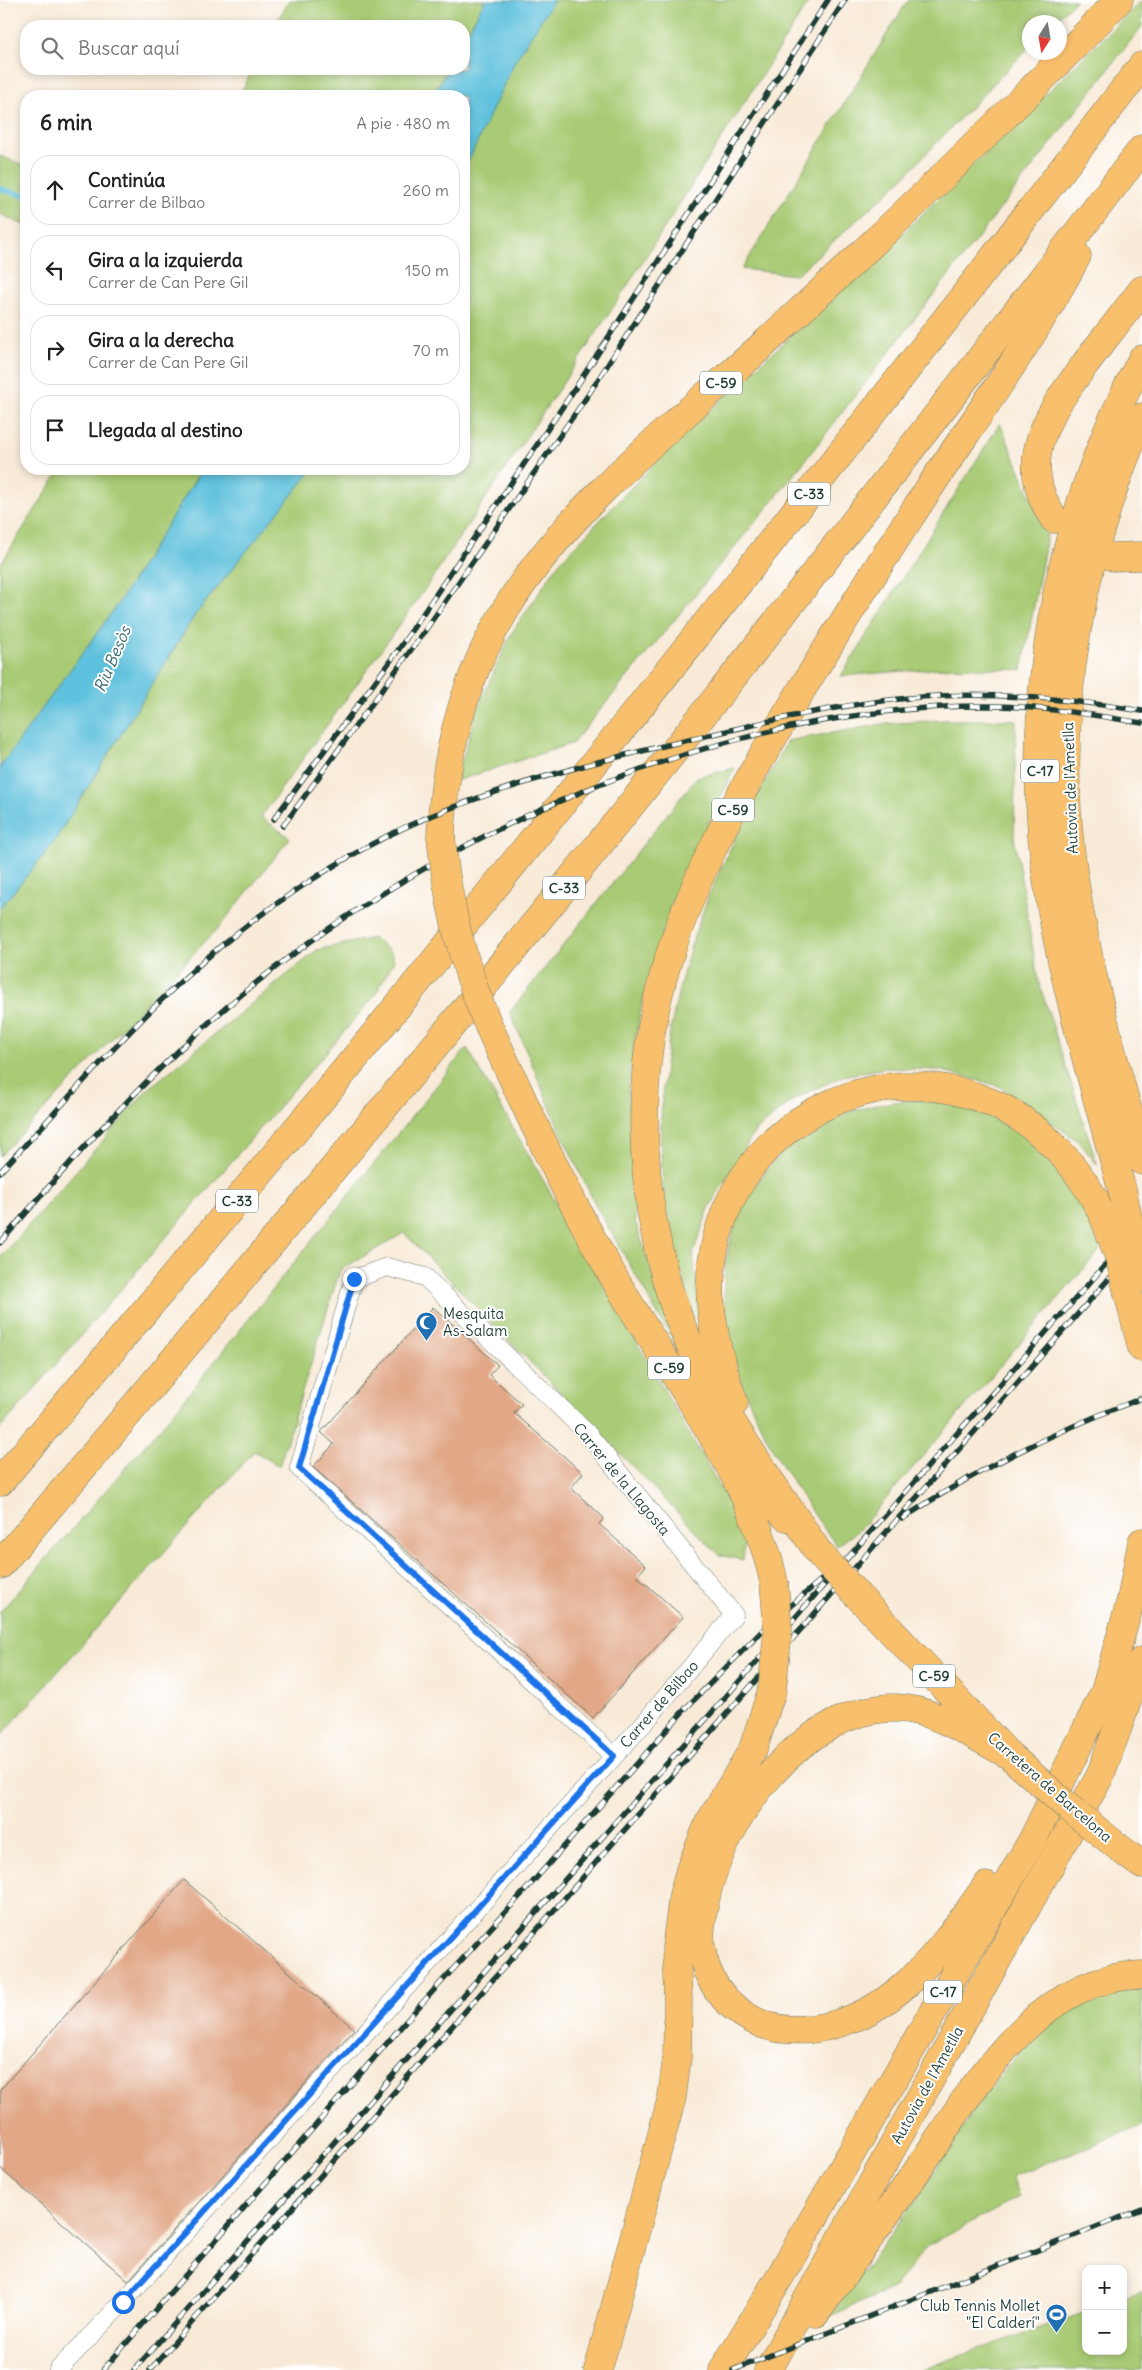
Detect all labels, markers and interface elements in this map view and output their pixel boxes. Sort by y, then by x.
north arrow [1022,15,1067,60]
search box [20,20,470,75]
icon: search [38,34,66,62]
text: Buscar aquí [78,36,179,60]
text: 6 min [40,109,92,136]
text: A pie · 480 m [357,113,450,133]
text: Continúa [88,168,165,192]
icon: ahead [41,176,69,204]
text: 260 m [403,180,449,200]
text: Carrer de Bilbao [88,192,205,212]
text: Gira a la izquierda [88,248,243,272]
icon: left [41,256,69,284]
text: 150 m [405,260,449,280]
text: Carrer de Can Pere Gil [88,272,248,292]
text: Gira a la derecha [88,328,234,352]
icon: right [41,336,69,364]
text: 70 m [413,340,449,360]
text: Carrer de Can Pere Gil [88,352,248,372]
road number: C-59 [700,372,742,394]
icon: arrive [41,416,69,444]
text: Llegada al destino [88,418,243,442]
road number: C-33 [788,482,830,506]
water label: Riu Besòs [89,622,135,695]
street label: Autovia de l'Ametlla [1058,721,1082,854]
road number: C-17 [1021,759,1059,782]
road number: C-59 [712,798,754,822]
road number: C-33 [543,876,585,900]
road number: C-33 [216,1190,258,1212]
route end [343,1268,366,1291]
place label: Mesquita As-Salam [443,1304,507,1340]
mosque icon: Mesquita As-Salam [415,1310,439,1341]
road number: C-59 [648,1356,690,1380]
street label: Carrer de la Llagosta [569,1419,675,1539]
street label: Carrer de Bilbao [616,1656,702,1752]
road number: C-59 [913,1664,955,1688]
street label: Carretera de Barcelona [984,1728,1116,1846]
road number: C-17 [924,1980,962,2004]
street label: Autovia de l'Ametlla [887,2022,967,2147]
map controls [1082,2265,1127,2355]
button: + [1082,2265,1127,2310]
route start [112,2291,135,2314]
place label: Club Tennis Mollet "El Calderí" [920,2296,1040,2332]
sports icon: Club Tennis Mollet "El Calderí" [1044,2302,1068,2333]
button: − [1082,2310,1127,2355]

